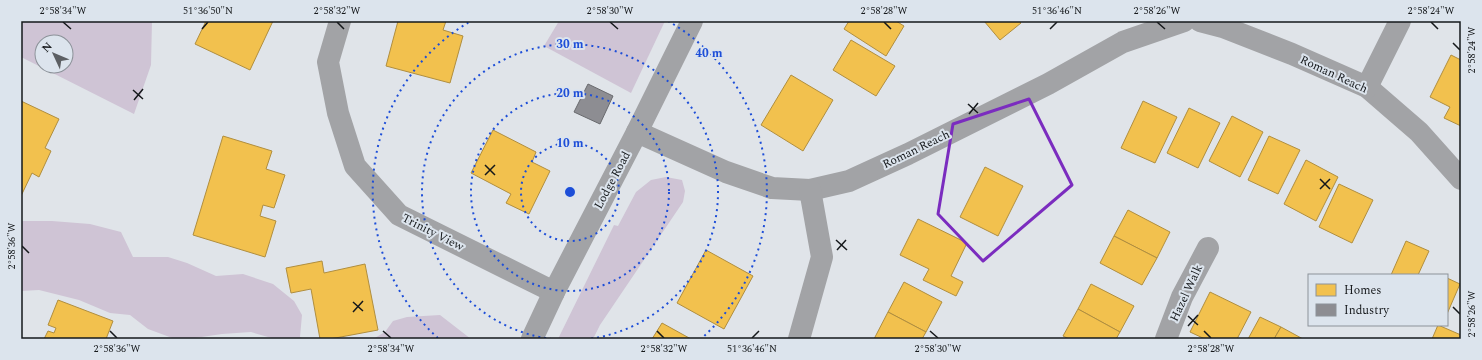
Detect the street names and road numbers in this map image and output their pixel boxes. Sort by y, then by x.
street label: Roman Reach [1297,50,1371,98]
street label: Roman Reach [879,125,953,174]
street label: Lodge Road [589,148,636,213]
street label: Trinity View [398,209,468,257]
street label: Hazel Walk [1165,261,1208,325]

